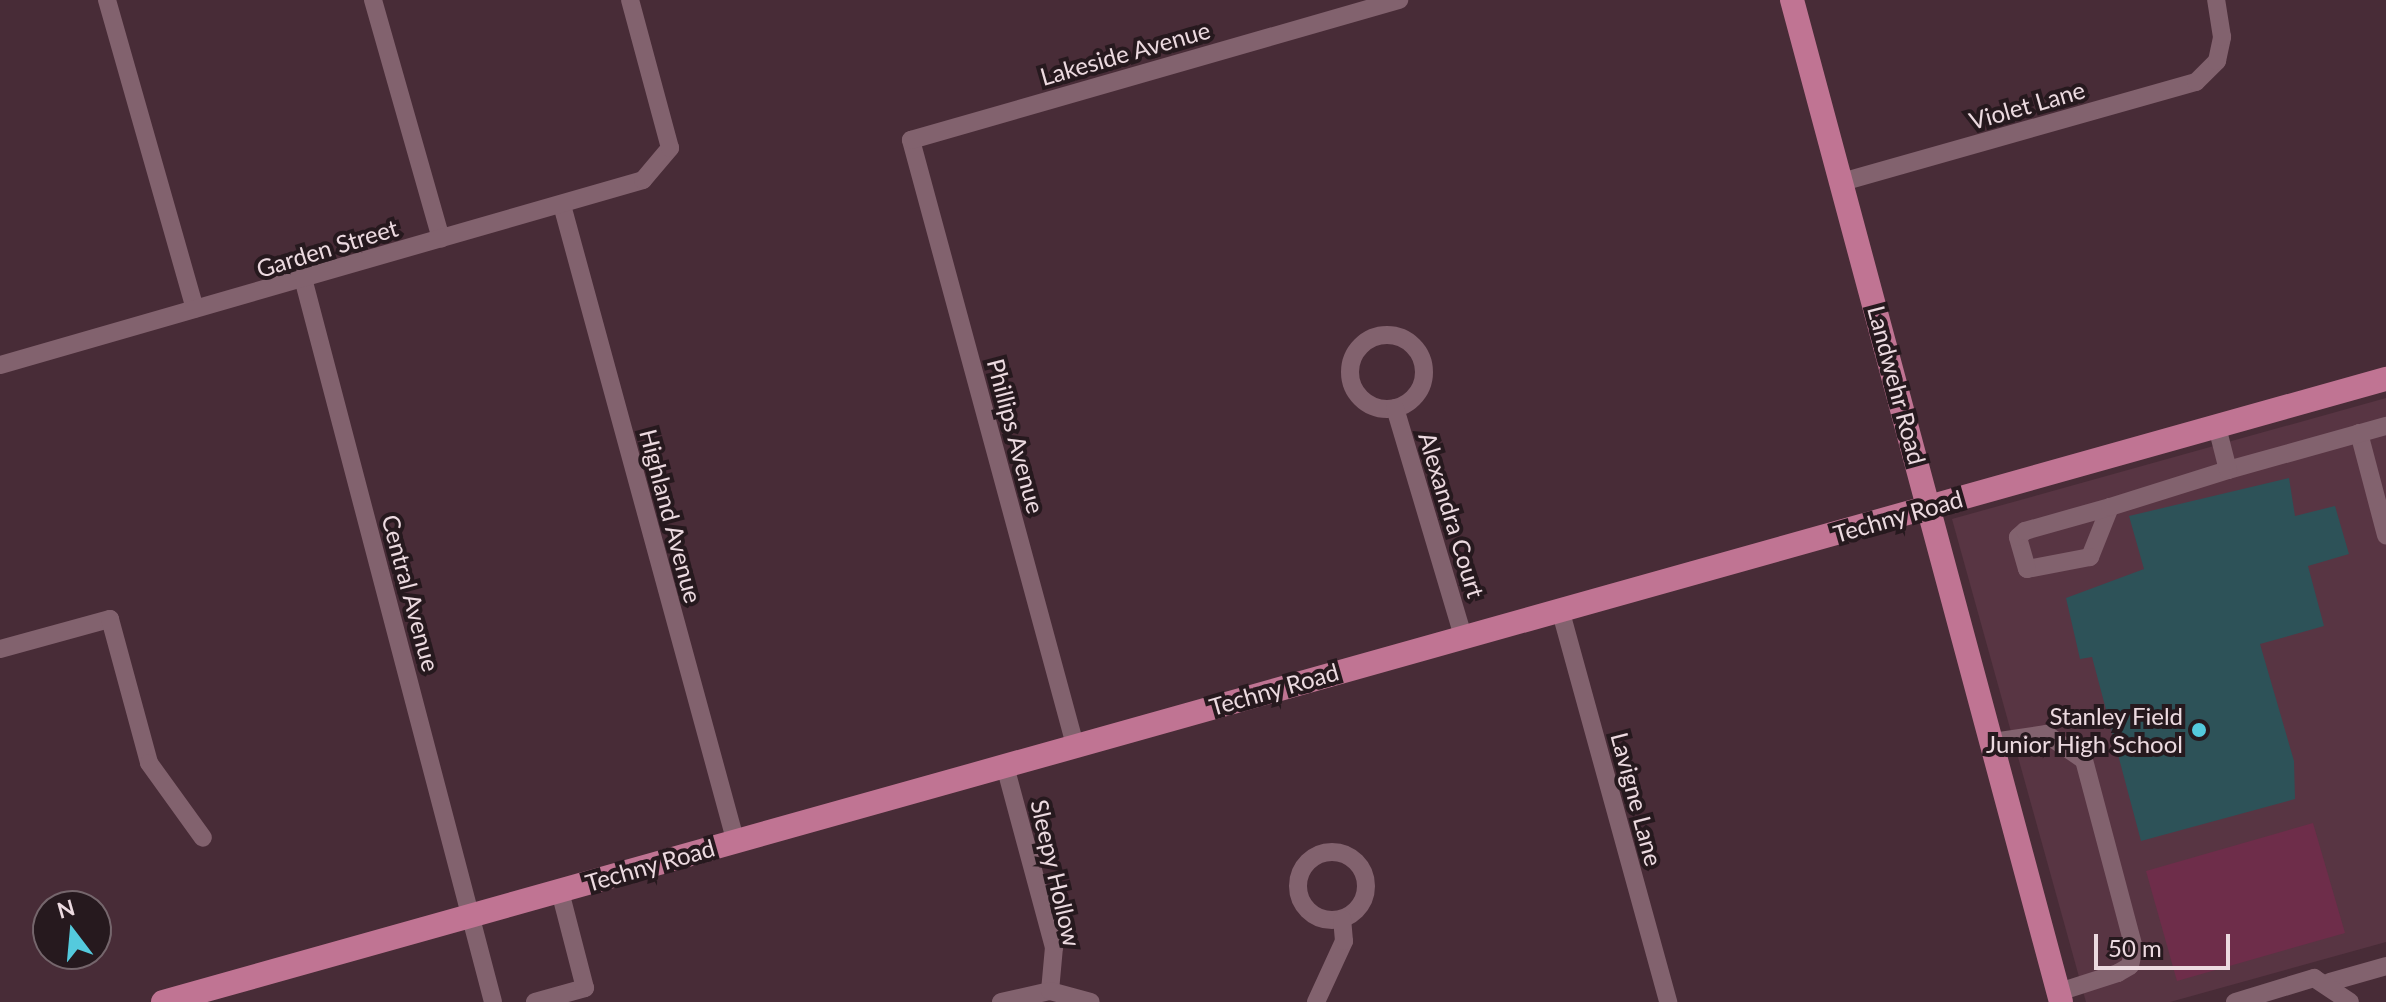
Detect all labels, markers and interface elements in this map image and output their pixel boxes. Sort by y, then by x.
street label: Lakeside Avenue [1036,15,1214,91]
street label: Violet Lane [1966,75,2088,135]
street label: Garden Street [253,213,401,283]
street label: Landwehr Road [1862,302,1932,468]
street label: Phillips Avenue [981,355,1051,517]
street label: Highland Avenue [634,425,708,607]
street label: Alexandra Court [1413,429,1491,601]
street label: Techny Road [1830,484,1966,548]
street label: Central Avenue [376,511,446,675]
street label: Techny Road [1206,657,1342,721]
place label: Stanley Field Junior High School [1986,702,2183,758]
marker: Stanley Field Junior High School [2190,721,2208,739]
street label: Lavigne Lane [1605,729,1669,869]
street label: Sleepy Hollow [1025,796,1087,950]
street label: Techny Road [582,833,718,897]
north arrow [32,890,112,970]
text: N [54,893,78,924]
scale bar [2098,918,2234,968]
text: 50 m [2108,933,2162,962]

